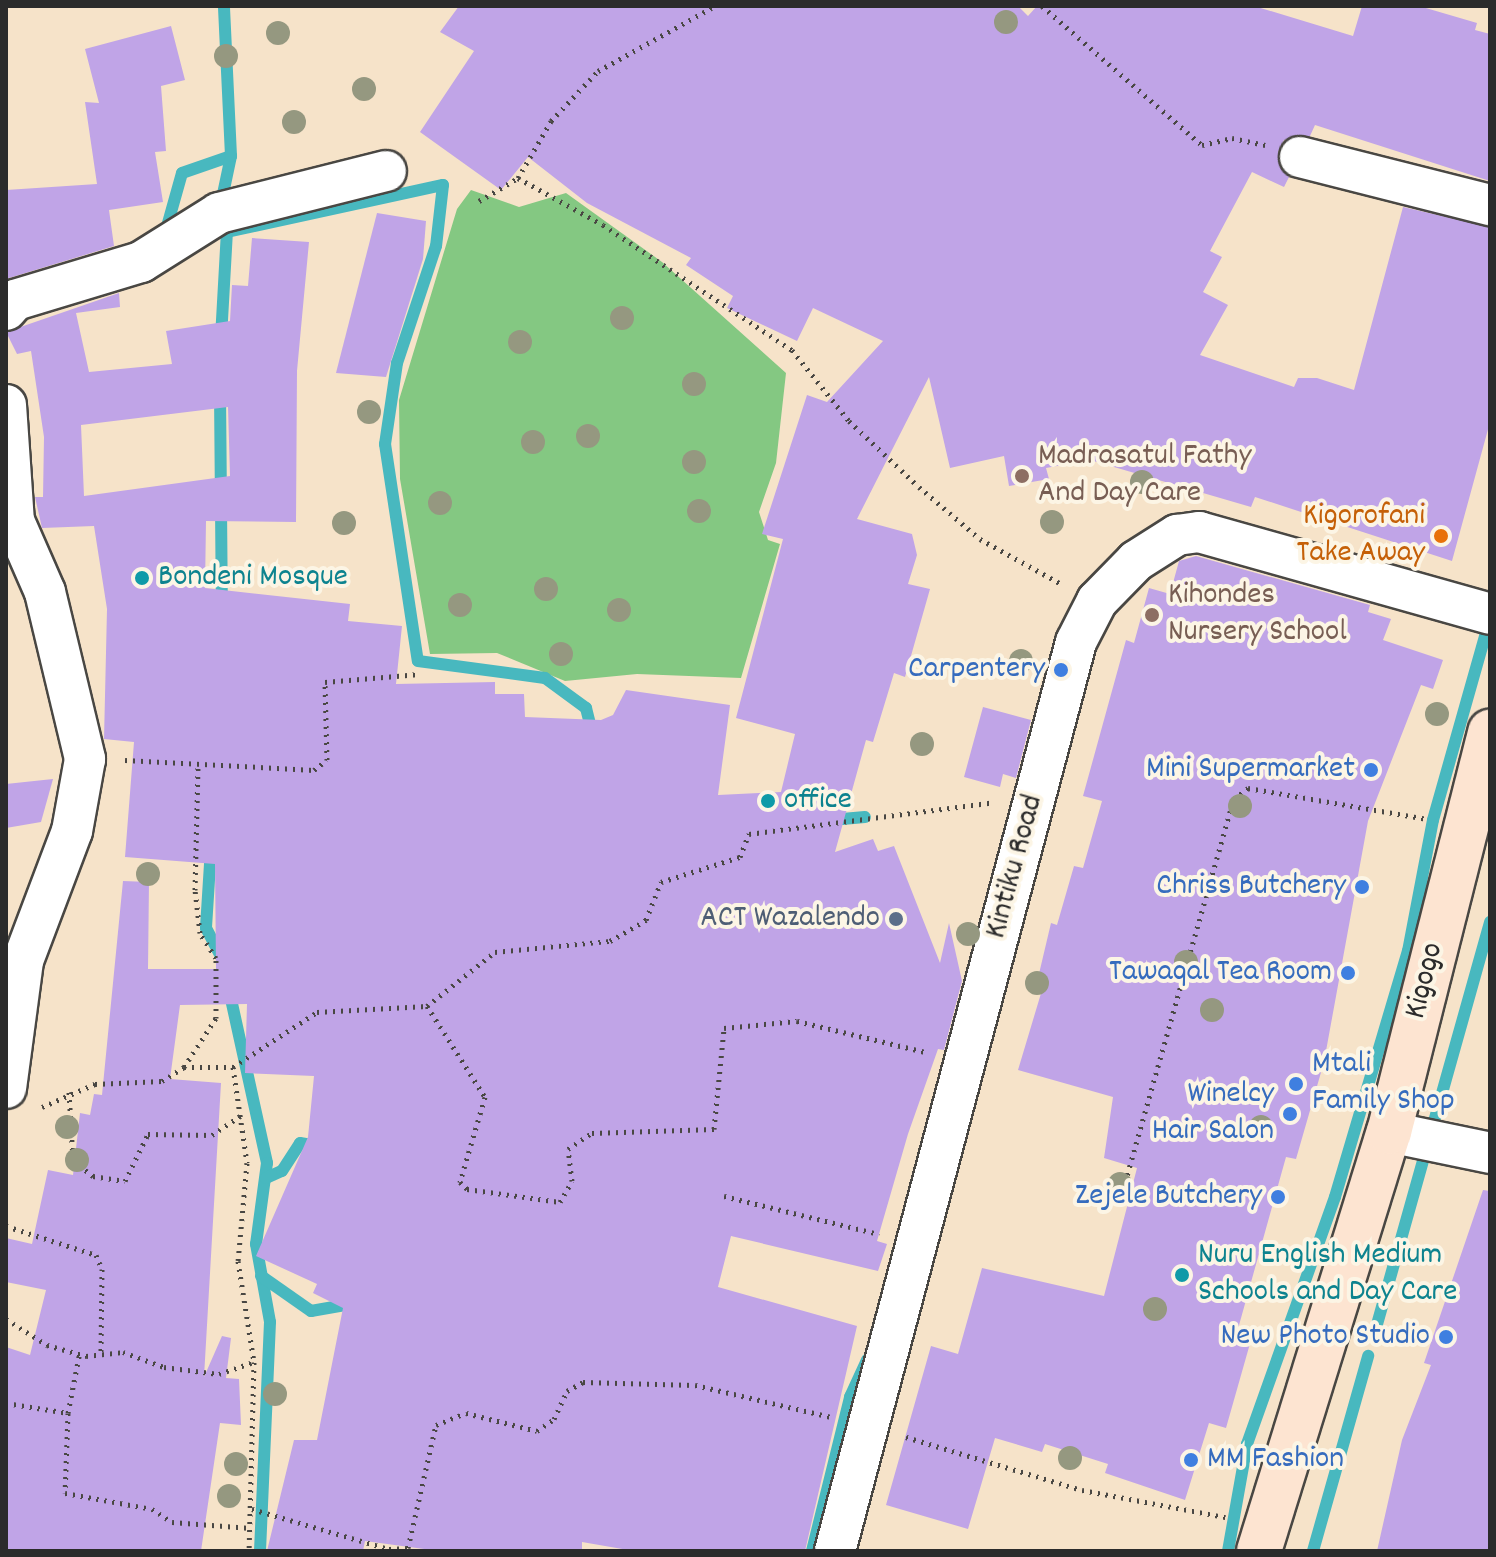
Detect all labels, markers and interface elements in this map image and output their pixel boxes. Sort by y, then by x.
place label: Madrasatul Fathy And Day Care [1038,439,1251,514]
marker: Madrasatul Fathy And Day Care [1013,467,1031,485]
place label: Kigorofani Take Away [1297,499,1425,574]
marker: Kigorofani Take Away [1432,527,1450,545]
place label: Bondeni Mosque [158,559,348,597]
marker: Bondeni Mosque [133,569,151,587]
place label: Kihondes Nursery School [1168,578,1347,653]
marker: Kihondes Nursery School [1143,606,1161,624]
place label: Carpentery [908,651,1045,689]
marker: Carpentery [1052,661,1070,679]
place label: Mini Supermarket [1146,751,1355,789]
marker: Mini Supermarket [1362,761,1380,779]
place label: office [784,782,852,820]
street label: Kintiku Road [978,791,1054,943]
marker: office [759,792,777,810]
place label: Chriss Butchery [1156,868,1346,906]
marker: Chriss Butchery [1353,878,1371,896]
place label: ACT Wazalendo [700,900,880,938]
marker: ACT Wazalendo [887,910,905,928]
street label: Kigogo [1398,939,1454,1023]
place label: Tawaqal Tea Room [1109,954,1332,992]
marker: Tawaqal Tea Room [1339,964,1357,982]
place label: Mtali Family Shop [1312,1047,1455,1122]
marker: Mtali Family Shop [1287,1075,1305,1093]
place label: Winelcy Hair Salon [1152,1077,1274,1152]
marker: Winelcy Hair Salon [1281,1105,1299,1123]
place label: Zejele Butchery [1075,1178,1262,1216]
marker: Zejele Butchery [1269,1188,1287,1206]
place label: Nuru English Medium Schools and Day Care [1198,1238,1457,1313]
marker: Nuru English Medium Schools and Day Care [1173,1266,1191,1284]
place label: New Photo Studio [1221,1318,1430,1356]
marker: New Photo Studio [1437,1328,1455,1346]
place label: MM Fashion [1207,1441,1344,1479]
marker: MM Fashion [1182,1451,1200,1469]

